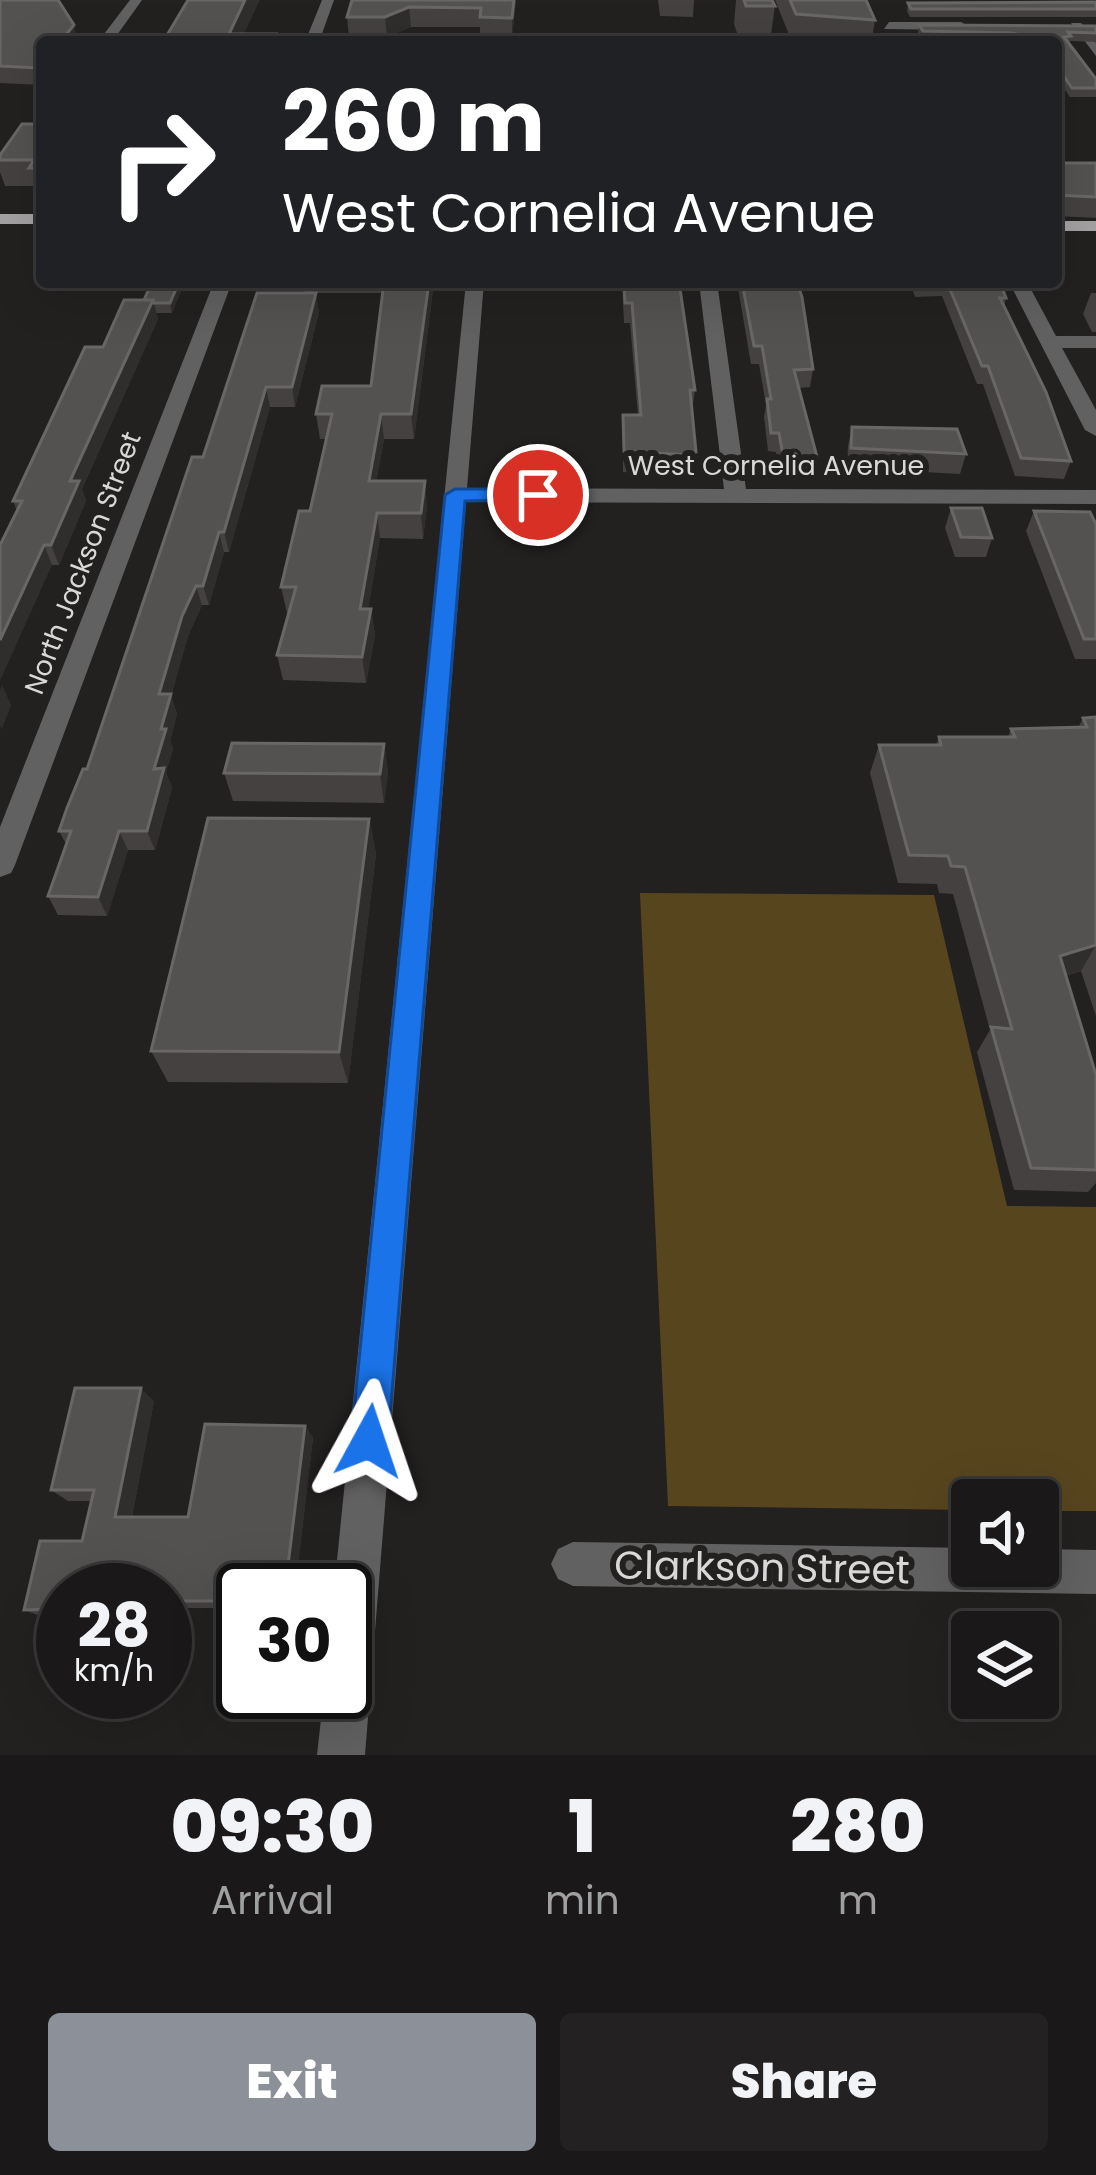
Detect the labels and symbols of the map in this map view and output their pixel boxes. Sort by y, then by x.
street label: North Jackson Street [15,426,150,699]
pin [487,444,589,546]
street label: West Cornelia Avenue [628,447,924,484]
position arrow [306,1378,432,1504]
street label: Clarkson Street [614,1537,910,1598]
speed limit sign: 30 [216,1563,372,1719]

